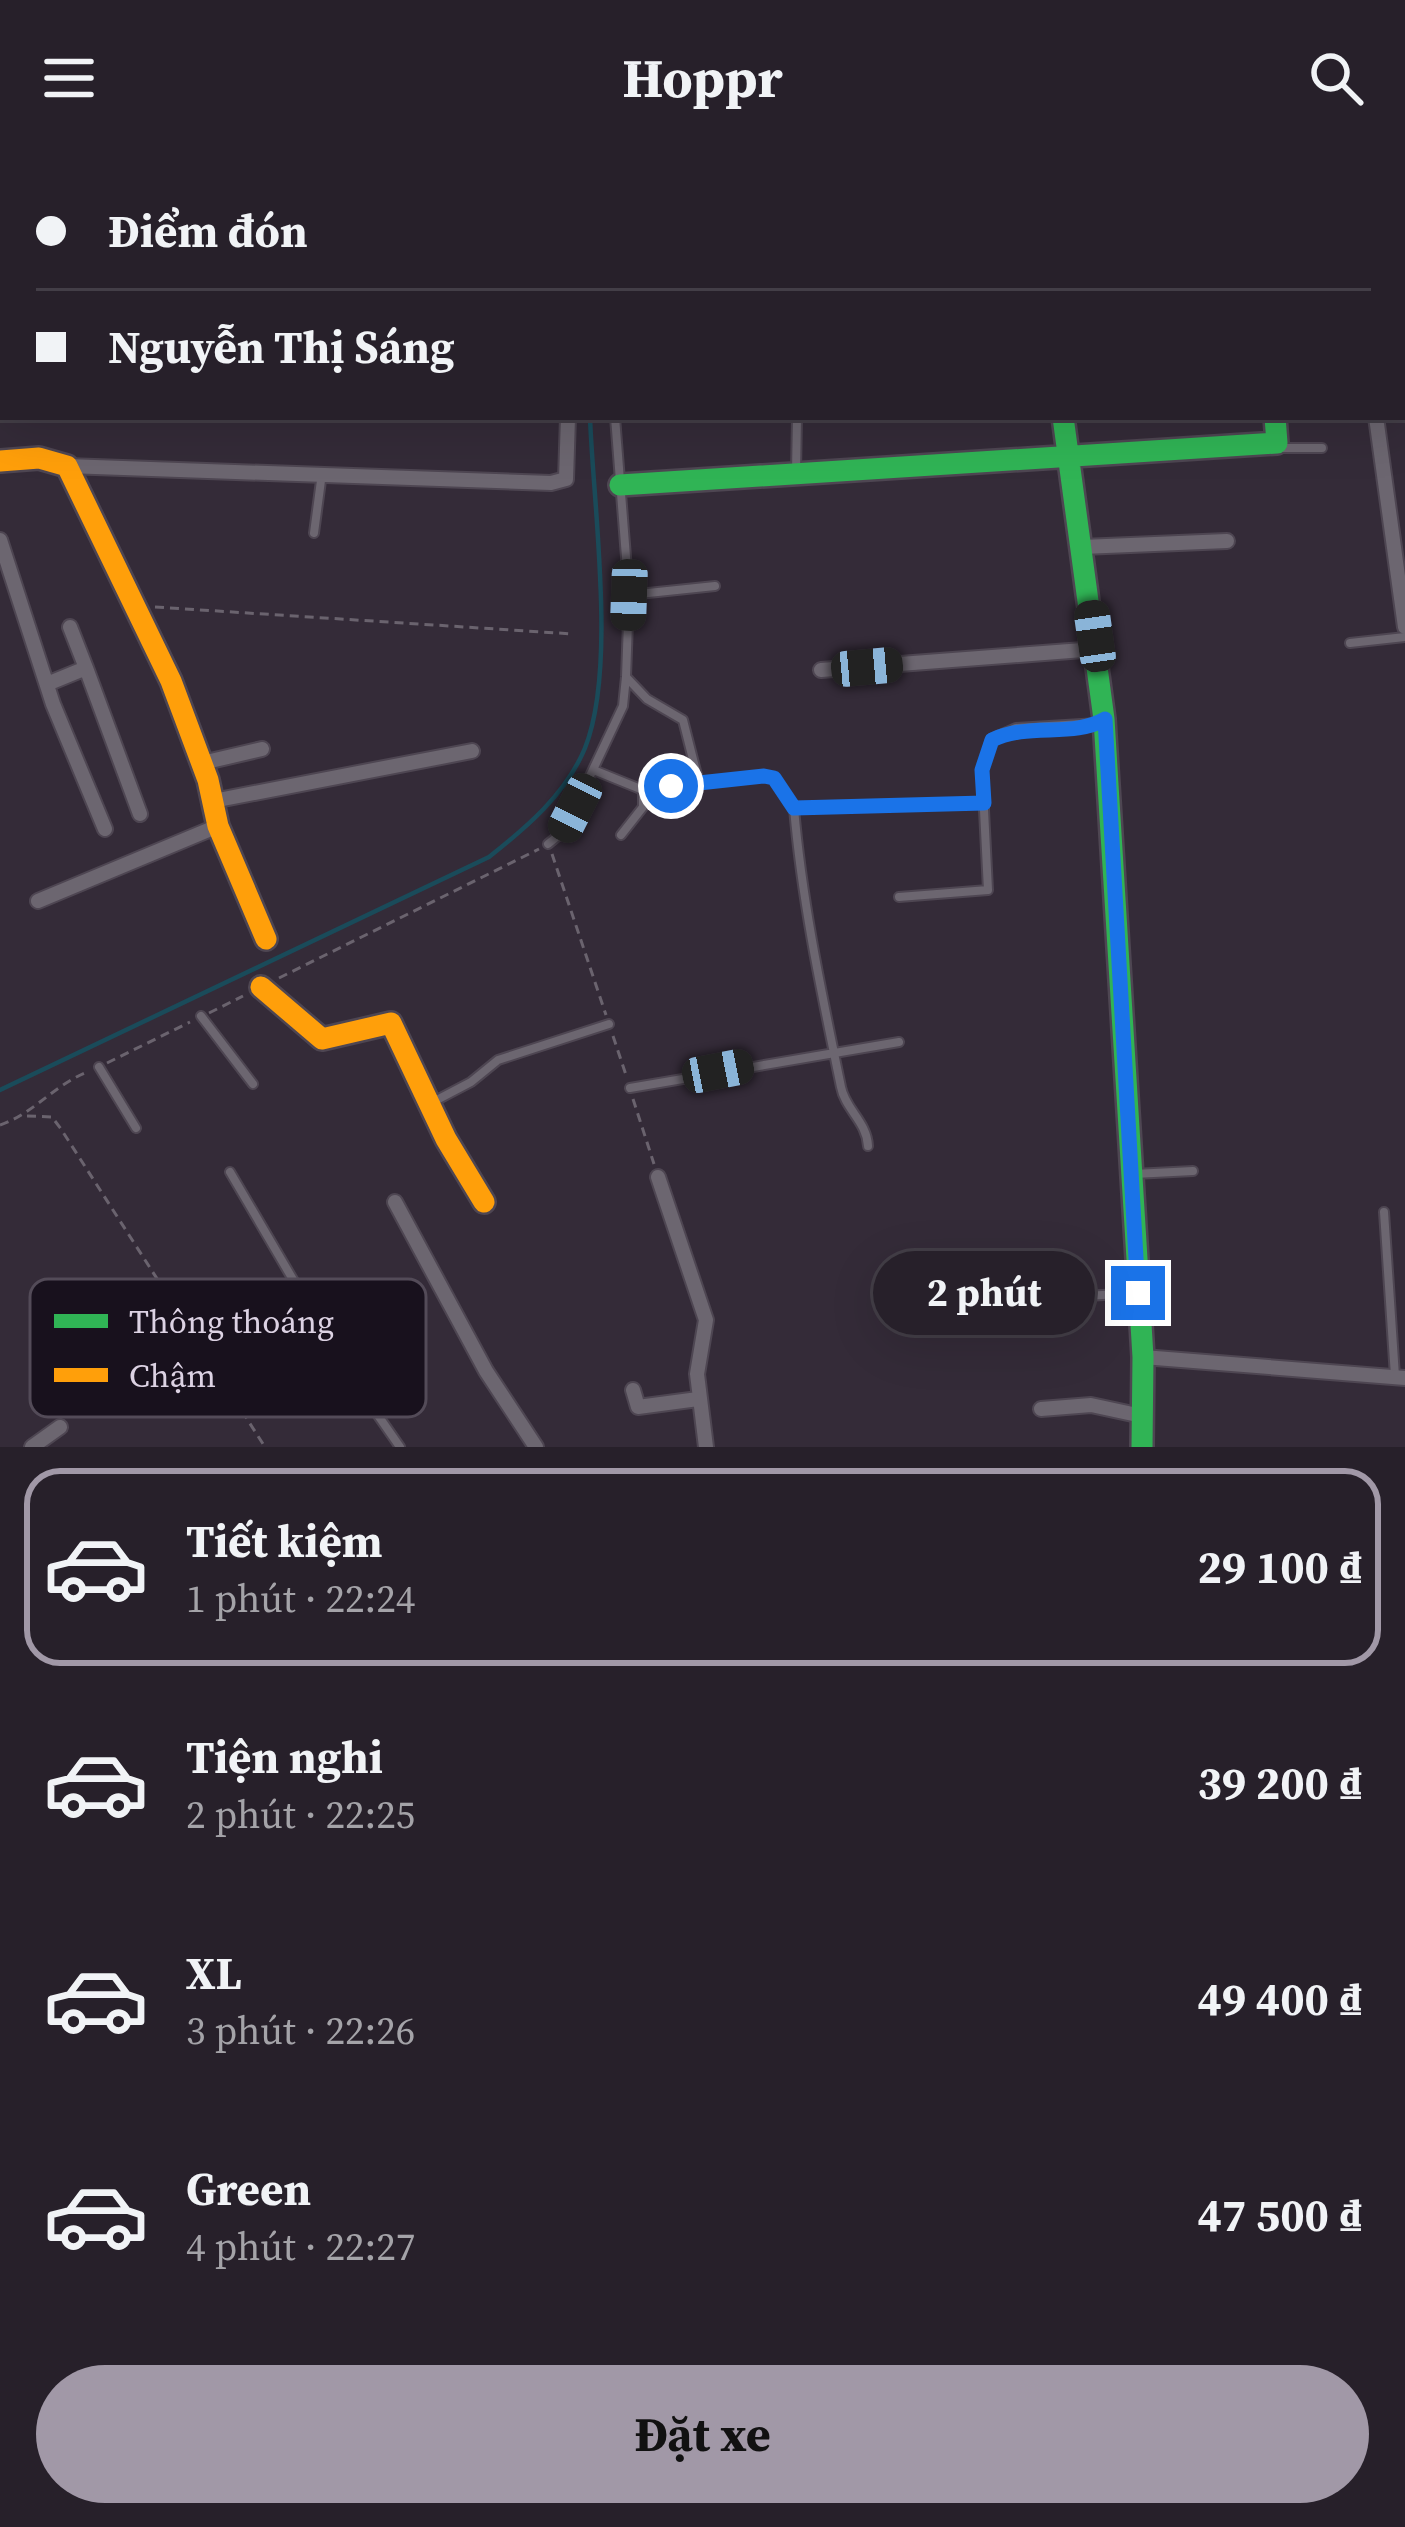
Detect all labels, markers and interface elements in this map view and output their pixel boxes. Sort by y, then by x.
text: Hoppr [622,41,783,115]
icon: menu [36,45,102,111]
icon: search [1303,45,1369,111]
text: Điểm đón [108,200,308,262]
text: Nguyễn Thị Sáng [108,316,455,378]
car [610,558,648,632]
car [1072,598,1118,674]
car [830,646,904,688]
route start [644,759,698,813]
car [543,768,607,848]
car [679,1046,757,1096]
callout: 2 phút [874,1251,1096,1335]
text: 2 phút [927,1266,1041,1319]
route end [1111,1266,1165,1320]
legend [30,1279,426,1417]
text: Thông thoáng [129,1299,334,1344]
text: Chậm [129,1353,216,1398]
text: Tiết kiệm [186,1510,383,1572]
icon: car [42,1513,150,1621]
text: 29 100 ₫ [1197,1536,1363,1598]
text: 1 phút · 22:24 [186,1572,415,1625]
text: Tiện nghi [186,1726,383,1788]
icon: car [42,1729,150,1837]
text: 39 200 ₫ [1197,1752,1363,1814]
text: 2 phút · 22:25 [186,1788,415,1841]
text: XL [186,1942,242,2004]
icon: car [42,1945,150,2053]
text: 49 400 ₫ [1197,1968,1363,2030]
text: 3 phút · 22:26 [186,2004,415,2057]
text: Green [186,2158,311,2220]
icon: car [42,2161,150,2269]
text: 47 500 ₫ [1197,2184,1363,2246]
text: 4 phút · 22:27 [186,2220,415,2273]
button: Đặt xe [36,2365,1369,2503]

